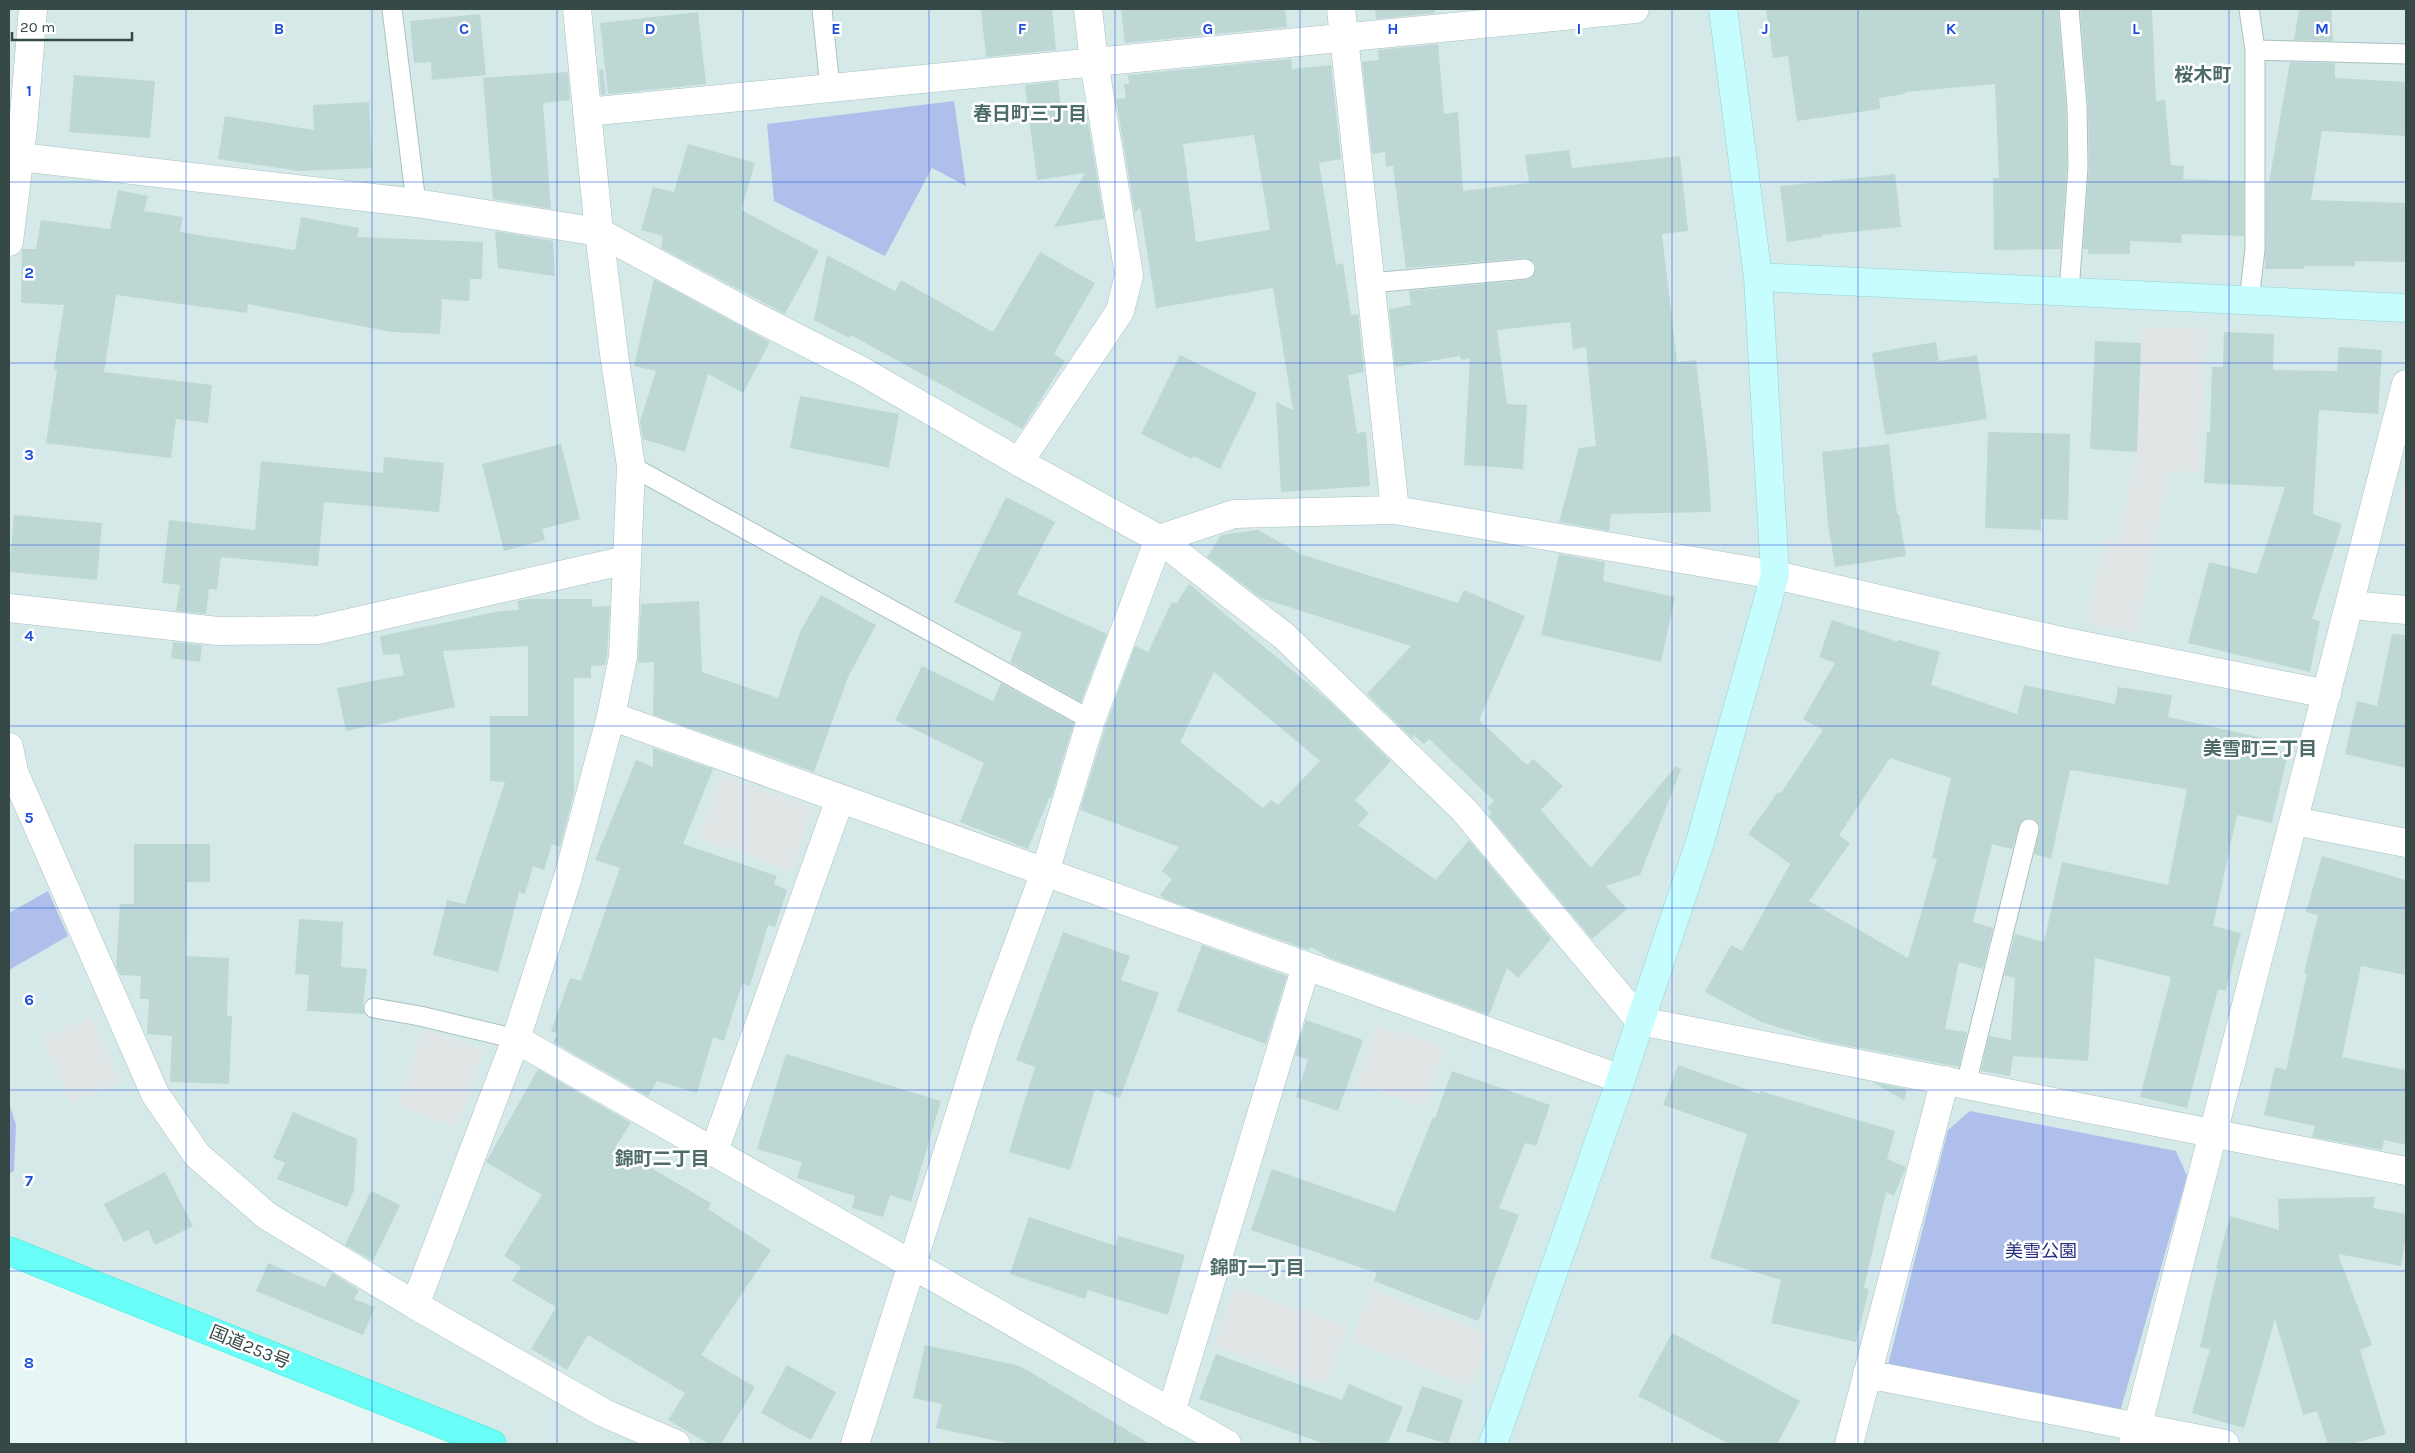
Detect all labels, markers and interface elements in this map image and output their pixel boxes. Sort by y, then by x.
scale bar [12,10,132,42]
text: 20 m [20,18,55,36]
text: B [274,19,284,38]
text: C [459,19,469,38]
text: D [645,19,656,38]
text: E [831,19,841,38]
text: F [1018,19,1027,38]
text: G [1203,19,1213,38]
text: H [1387,19,1399,38]
text: I [1577,19,1581,38]
text: J [1761,19,1769,38]
text: K [1946,19,1957,38]
text: L [2132,19,2140,38]
text: M [2315,19,2329,38]
district label: 桜木町 [2174,64,2232,86]
text: 1 [26,81,32,100]
district label: 春日町三丁目 [973,103,1087,125]
text: 2 [24,263,34,282]
text: 3 [24,445,34,464]
text: 4 [24,626,34,645]
district label: 美雪町三丁目 [2203,738,2317,760]
text: 5 [24,808,34,827]
text: 6 [24,990,34,1009]
district label: 錦町二丁目 [614,1148,710,1170]
text: 7 [25,1171,33,1190]
park label: 美雪公園 [2005,1240,2077,1262]
district label: 錦町一丁目 [1209,1257,1305,1279]
street label: 国道253号 [206,1321,294,1373]
text: 8 [24,1353,34,1372]

